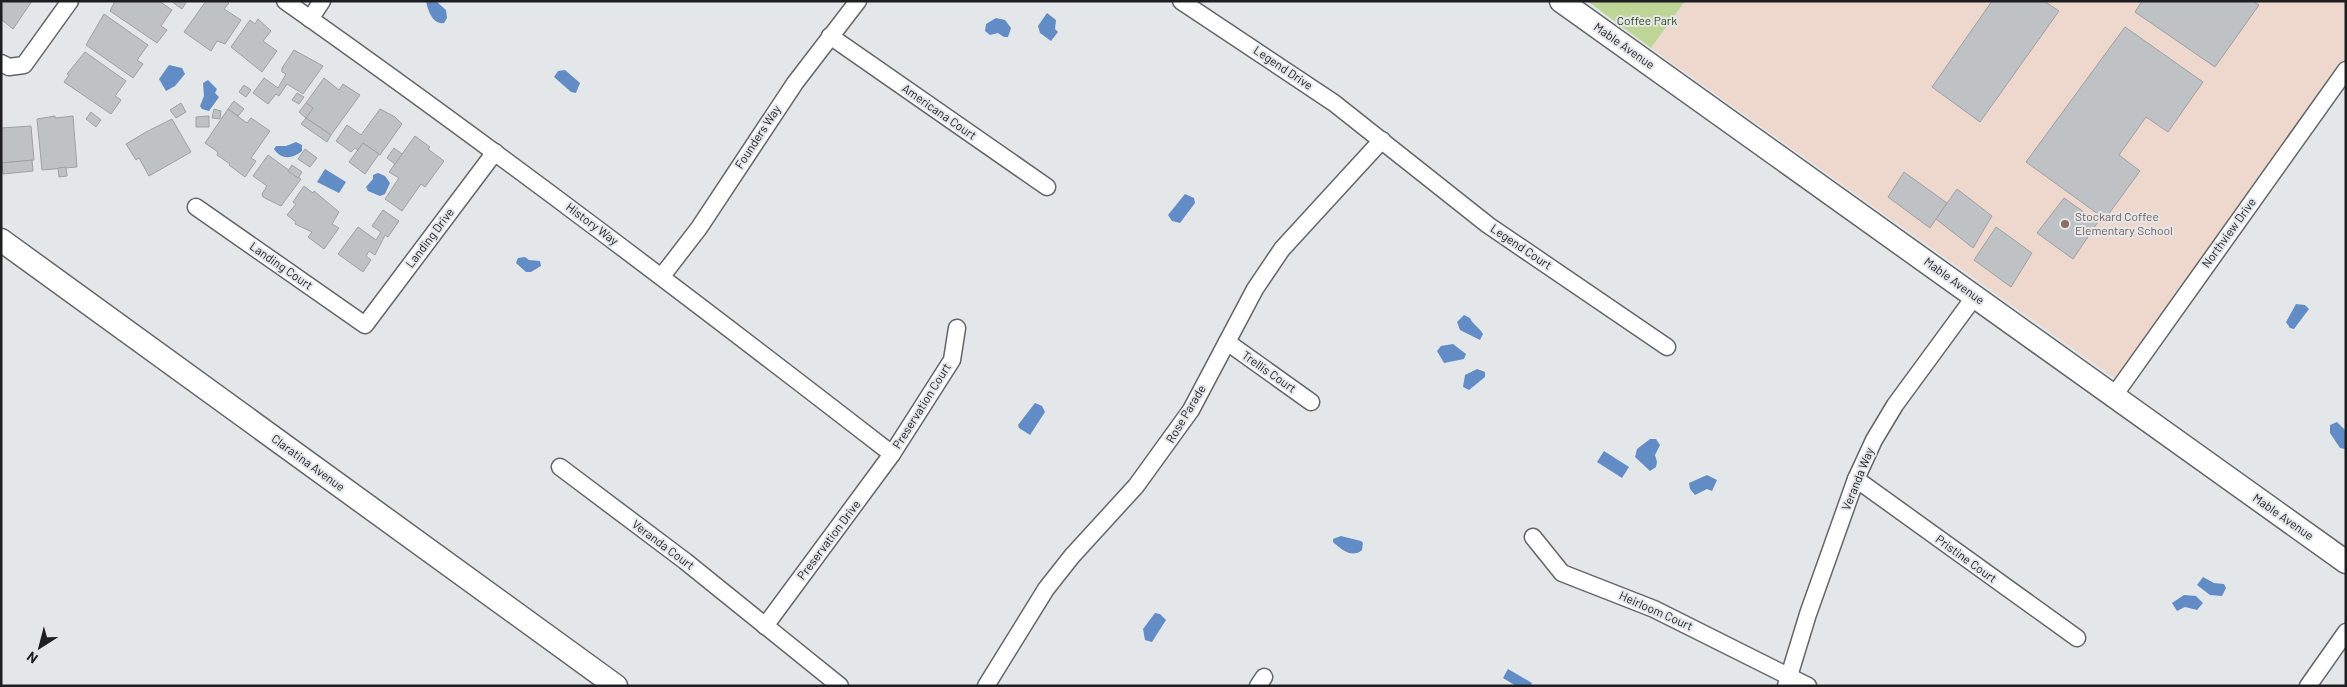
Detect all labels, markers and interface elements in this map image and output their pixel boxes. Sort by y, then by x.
park label: Coffee Park [1617,13,1677,27]
street label: Mable Avenue [1591,19,1658,71]
street label: Legend Drive [1251,42,1316,92]
street label: Americana Court [900,80,979,142]
street label: Founders Way [731,102,783,171]
street label: Northview Drive [2198,195,2258,270]
street label: History Way [564,199,622,248]
street label: Landing Drive [402,205,456,270]
place label: Stockard Coffee Elementary School [2075,209,2173,237]
marker: Stockard Coffee Elementary School [2059,218,2071,230]
street label: Legend Court [1488,221,1555,272]
street label: Landing Court [247,238,316,292]
street label: Mable Avenue [1922,254,1987,307]
street label: Trellis Court [1240,347,1299,395]
street label: Preservation Court [889,360,953,451]
street label: Rose Parade [1162,382,1208,445]
street label: Claratina Avenue [269,431,348,493]
street label: Veranda Way [1838,445,1876,512]
street label: Mable Avenue [2250,490,2317,542]
street label: Preservation Drive [794,497,863,582]
street label: Veranda Court [630,516,697,572]
street label: Pristine Court [1933,531,2000,585]
street label: Heirloom Court [1617,588,1695,633]
north arrow [15,622,65,672]
text: N [23,648,41,668]

